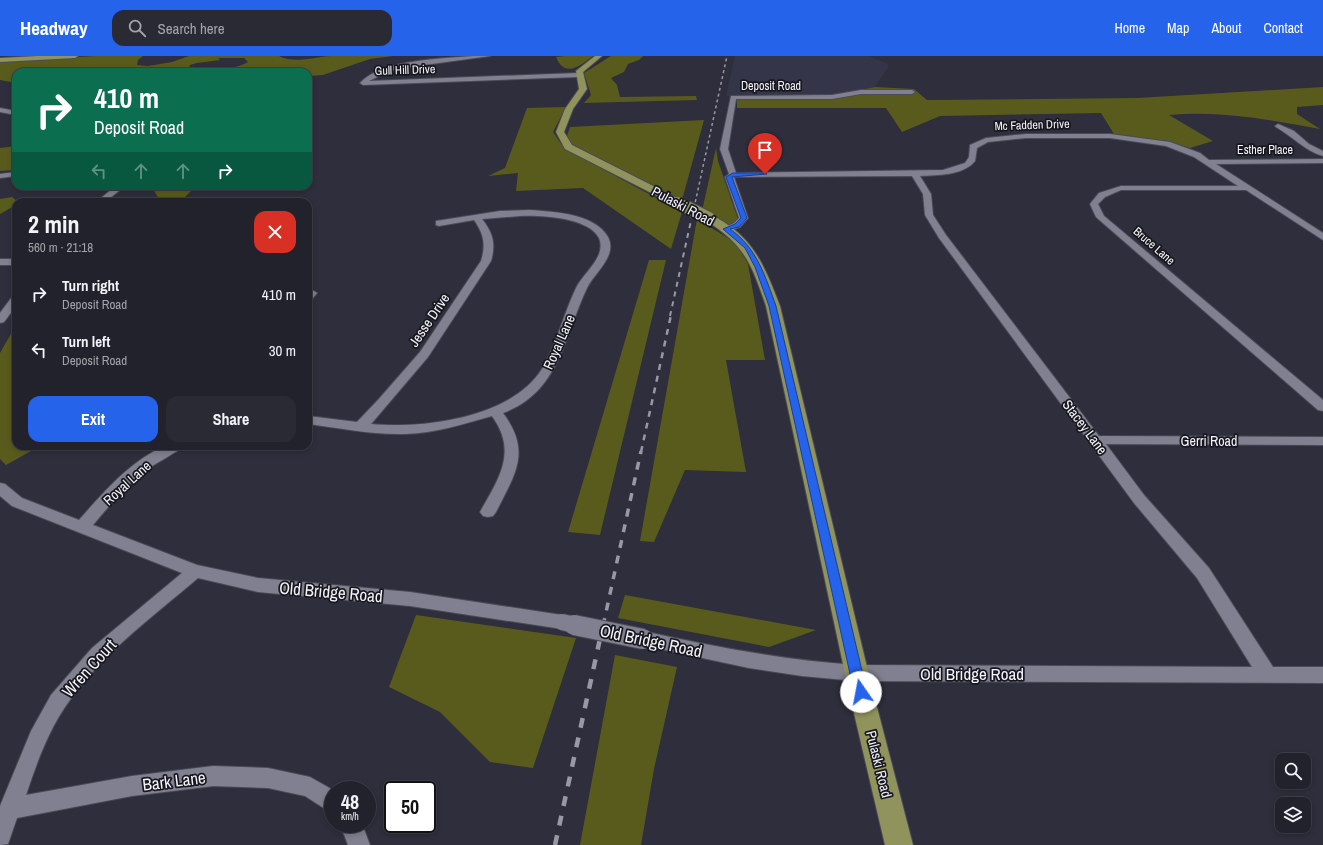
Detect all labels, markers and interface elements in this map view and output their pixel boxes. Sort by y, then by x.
search box [112,10,392,46]
text: Headway [20,15,88,41]
icon: search [126,17,148,39]
text: Search here [158,18,225,39]
text: Home [1114,19,1145,37]
text: Map [1167,19,1189,37]
text: About [1211,19,1241,37]
text: Contact [1263,19,1303,37]
street label: Gull Hill Drive [374,61,436,79]
street label: Deposit Road [741,78,801,94]
text: 410 m [94,79,159,117]
icon: right [28,84,80,136]
text: Deposit Road [94,115,184,140]
street label: Mc Fadden Drive [994,116,1070,134]
pin [748,133,782,174]
icon: arrive [754,139,776,161]
street label: Esther Place [1237,142,1293,158]
icon: left [88,160,110,182]
icon: ahead [130,160,152,182]
icon: ahead [172,160,194,182]
icon: right [214,160,236,182]
street label: Pulaski Road [649,182,717,230]
text: 2 min [28,208,79,240]
button: close [254,211,296,253]
street label: Bruce Lane [1130,223,1178,269]
text: 560 m · 21:18 [28,239,93,256]
text: Turn right [62,275,119,296]
icon: right [28,283,50,305]
text: 410 m [262,284,296,305]
street label: Jesse Drive [405,290,453,350]
text: Deposit Road [62,296,127,313]
street label: Royal Lane [539,312,579,372]
text: Turn left [62,331,110,352]
icon: left [28,339,50,361]
text: 30 m [269,340,296,361]
text: Deposit Road [62,352,127,369]
button: Exit [28,396,158,442]
button: Share [166,396,296,442]
street label: Stacey Lane [1059,396,1111,458]
street label: Gerri Road [1181,432,1237,450]
street label: Royal Lane [99,457,155,509]
street label: Old Bridge Road [278,576,384,607]
street label: Old Bridge Road [598,618,704,663]
street label: Wren Court [56,633,121,702]
street label: Old Bridge Road [920,662,1024,685]
position arrow [840,671,882,713]
street label: Pulaski Road [862,729,896,799]
map controls [1275,753,1311,833]
button: search [1275,753,1311,789]
street label: Bark Lane [141,765,207,796]
speed limit sign: 50 [384,781,436,833]
text: 48 [341,788,359,815]
button: layers [1275,797,1311,833]
text: km/h [341,810,359,823]

